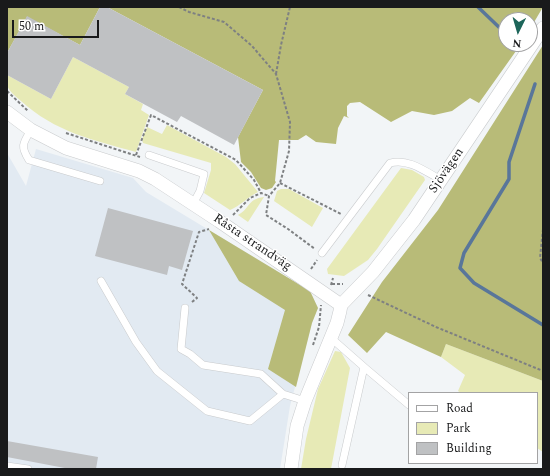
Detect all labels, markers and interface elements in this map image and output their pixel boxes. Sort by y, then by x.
scale bar [14,12,101,38]
north arrow [498,12,538,52]
text: 50 m [19,17,44,36]
text: N [512,35,522,52]
street label: Sjövägen [426,145,468,197]
street label: Råsta strandväg [210,211,294,275]
legend [408,392,538,464]
text: Road [446,399,473,418]
text: Park [446,419,471,438]
text: Building [446,439,492,458]

